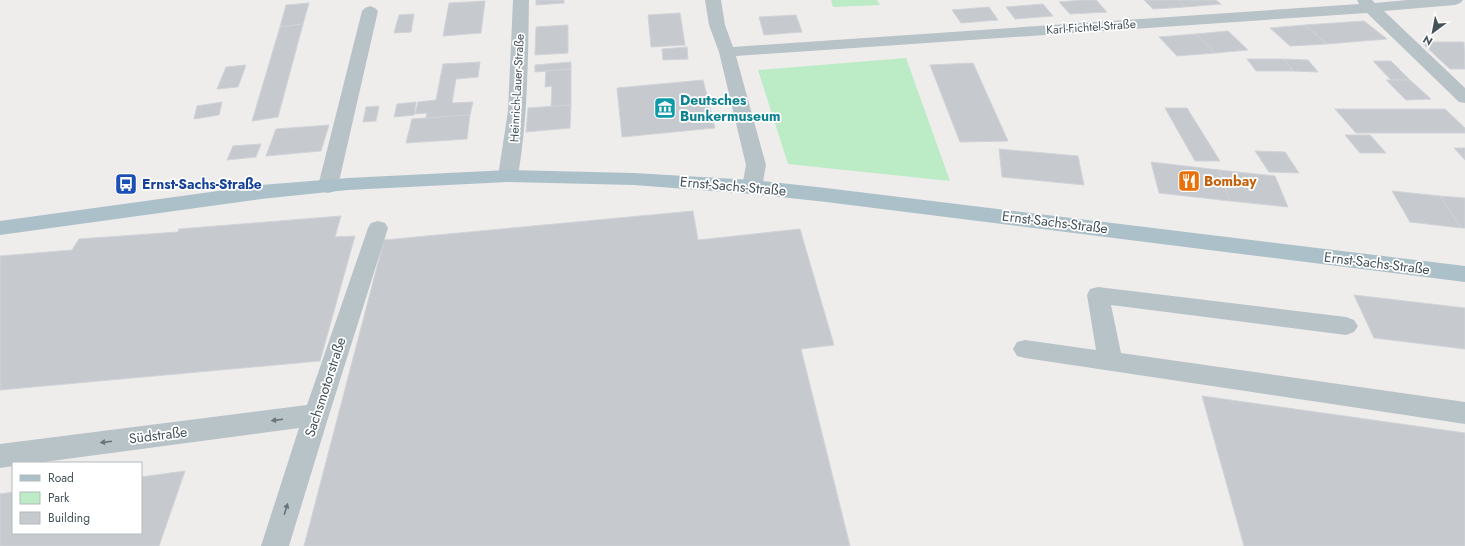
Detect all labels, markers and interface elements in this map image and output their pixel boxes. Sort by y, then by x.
north arrow [1413,12,1453,52]
street label: Karl-Fichtel-Straße [1046,15,1136,39]
text: N [1420,31,1436,50]
street label: Heinrich-Lauer-Straße [505,33,529,143]
place label: Deutsches Bunkermuseum [680,90,781,126]
museum icon: Deutsches Bunkermuseum [652,95,678,121]
restaurant icon: Bombay [1176,168,1202,194]
bus stop icon: Ernst-Sachs-Straße [113,171,139,197]
street label: Ernst-Sachs-Straße [679,171,787,201]
place label: Bombay [1204,171,1257,191]
place label: Ernst-Sachs-Straße [142,174,262,194]
street label: Ernst-Sachs-Straße [1001,206,1109,238]
street label: Ernst-Sachs-Straße [1323,247,1431,279]
street label: Sachsmotorstraße [299,334,351,440]
one-way arrow [271,417,283,423]
street label: Südstraße [128,421,188,449]
one-way arrow [100,439,112,445]
legend [12,462,142,534]
text: Road [48,469,74,487]
text: Park [48,489,70,507]
one-way arrow [284,502,290,514]
text: Building [48,509,90,527]

